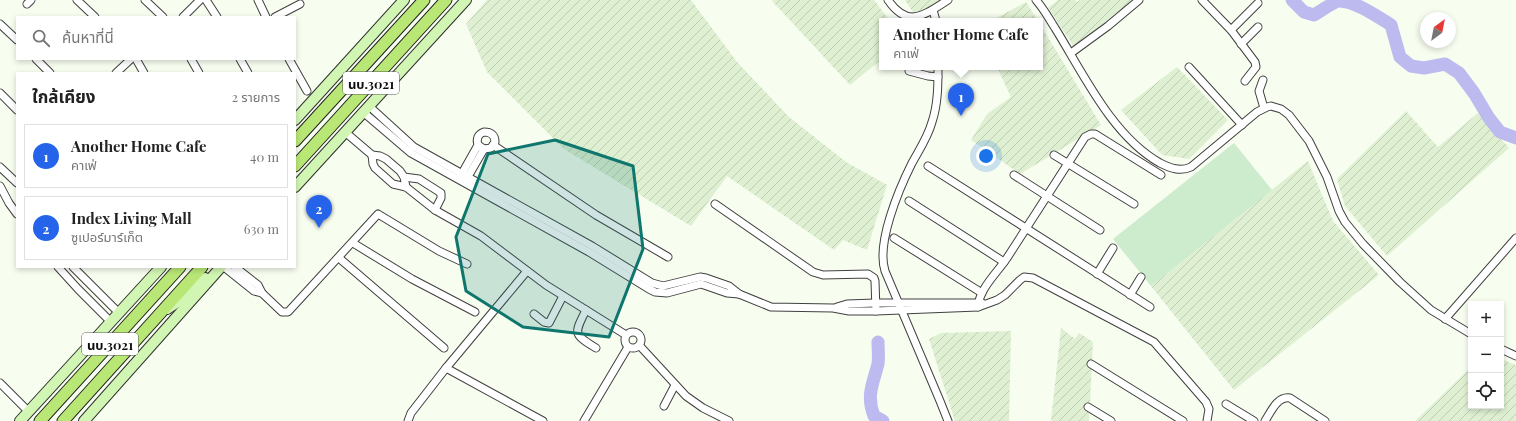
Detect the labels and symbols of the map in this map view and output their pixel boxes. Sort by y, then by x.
north arrow [1420,12,1456,48]
road number: นบ.3021 [343,72,399,94]
pin: 1 [948,83,974,116]
your location [976,146,996,166]
pin: 2 [306,195,332,228]
road number: นบ.3021 [82,333,138,355]

